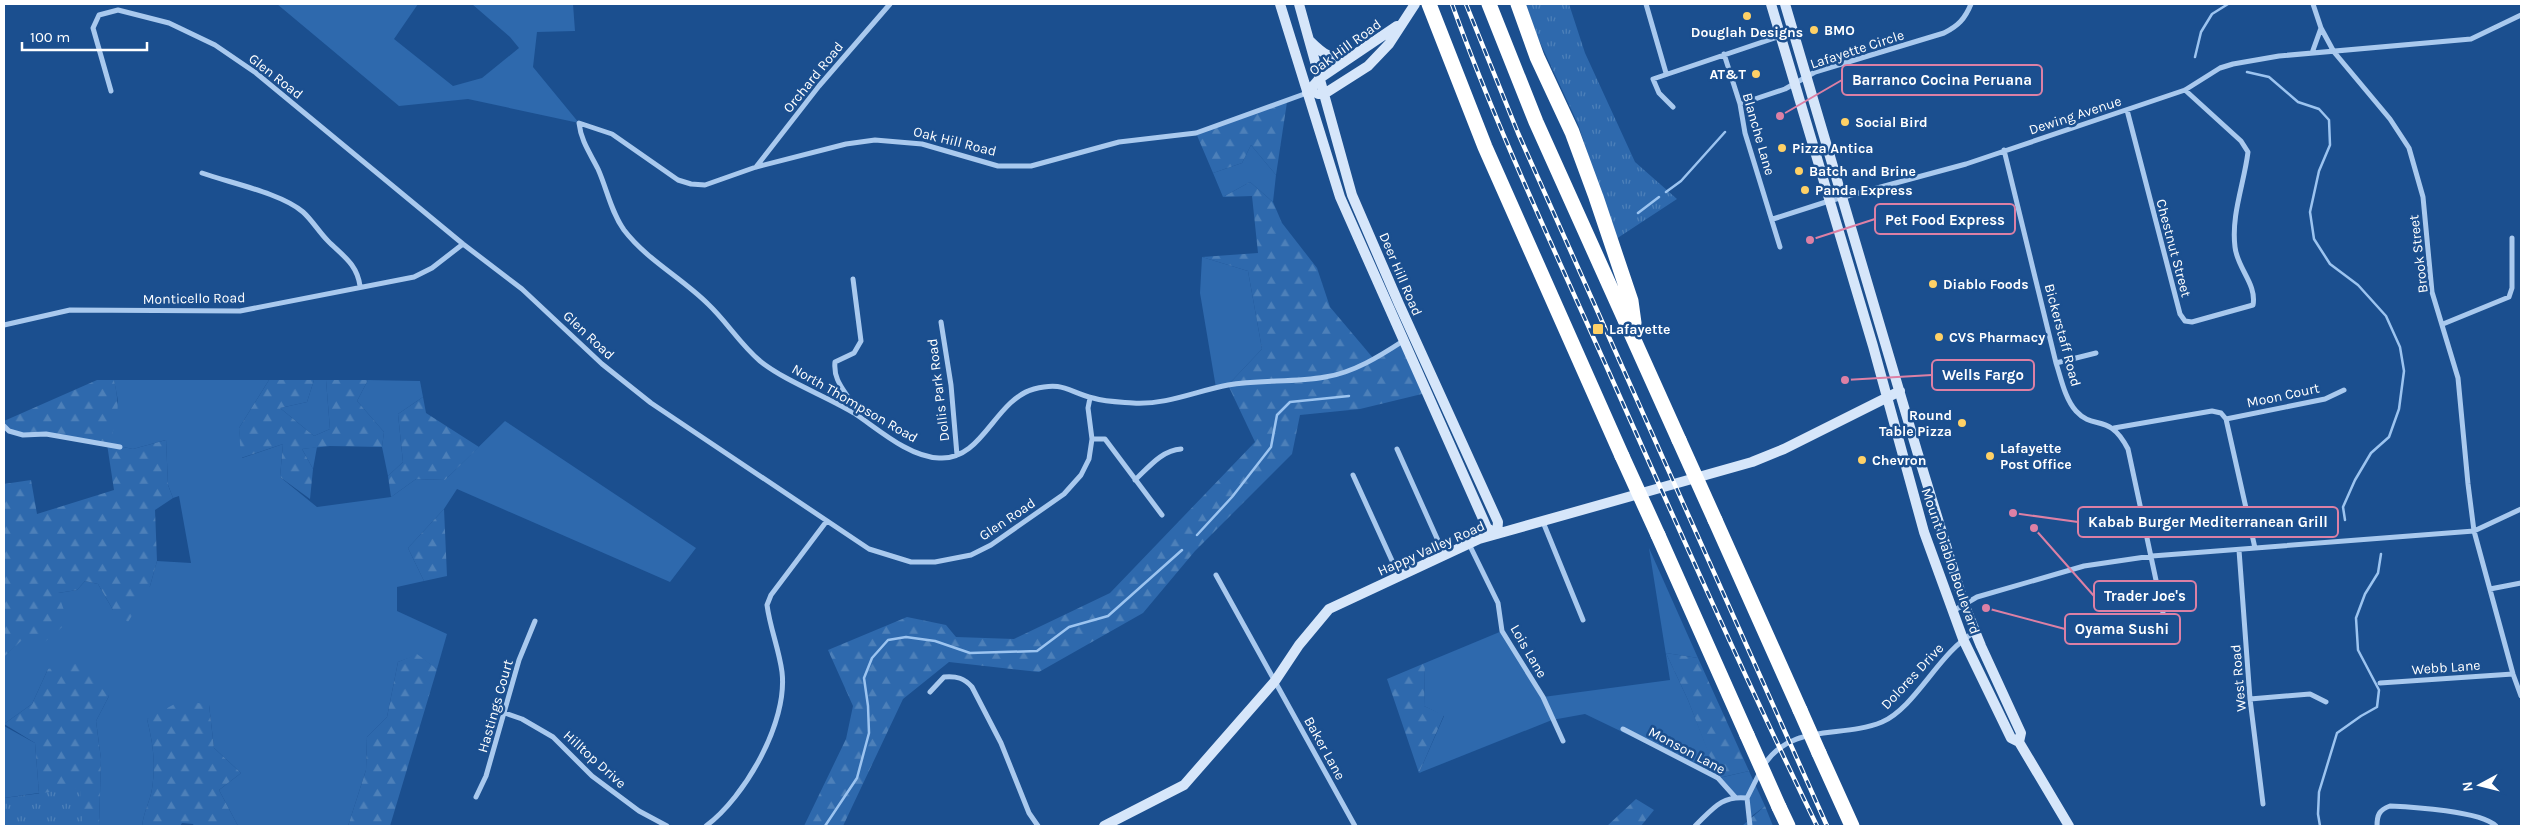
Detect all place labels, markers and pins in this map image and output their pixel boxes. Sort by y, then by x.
marker: Douglah Designs [1741,10,1753,22]
place label: BMO [1824,22,1855,39]
place label: Douglah Designs [1691,24,1803,41]
marker: BMO [1808,24,1820,36]
callout: Barranco Cocina Peruana [1842,65,2042,95]
place label: AT&T [1709,66,1747,83]
marker: AT&T [1750,68,1762,80]
place label: Social Bird [1855,114,1928,131]
marker: Social Bird [1839,116,1851,128]
place label: Pizza Antica [1792,140,1874,157]
marker: Pizza Antica [1776,142,1788,154]
place label: Batch and Brine [1809,163,1916,180]
marker: Batch and Brine [1793,165,1805,177]
place label: Panda Express [1815,182,1913,199]
marker: Panda Express [1799,184,1811,196]
callout: Pet Food Express [1875,204,2015,234]
place label: Diablo Foods [1943,276,2029,293]
marker: Diablo Foods [1927,278,1939,290]
place label: Lafayette [1609,321,1670,338]
marker: Lafayette [1591,322,1605,336]
place label: CVS Pharmacy [1949,329,2045,346]
marker: CVS Pharmacy [1933,331,1945,343]
callout: Wells Fargo [1932,360,2034,390]
place label: Round Table Pizza [1879,407,1952,440]
marker: Round Table Pizza [1956,417,1968,429]
place label: Lafayette Post Office [2000,440,2072,473]
marker: Lafayette Post Office [1984,450,1996,462]
place label: Chevron [1872,452,1926,469]
marker: Chevron [1856,454,1868,466]
callout: Kabab Burger Mediterranean Grill [2078,507,2338,537]
callout: Trader Joe's [2094,581,2196,611]
callout: Oyama Sushi [2065,614,2180,644]

